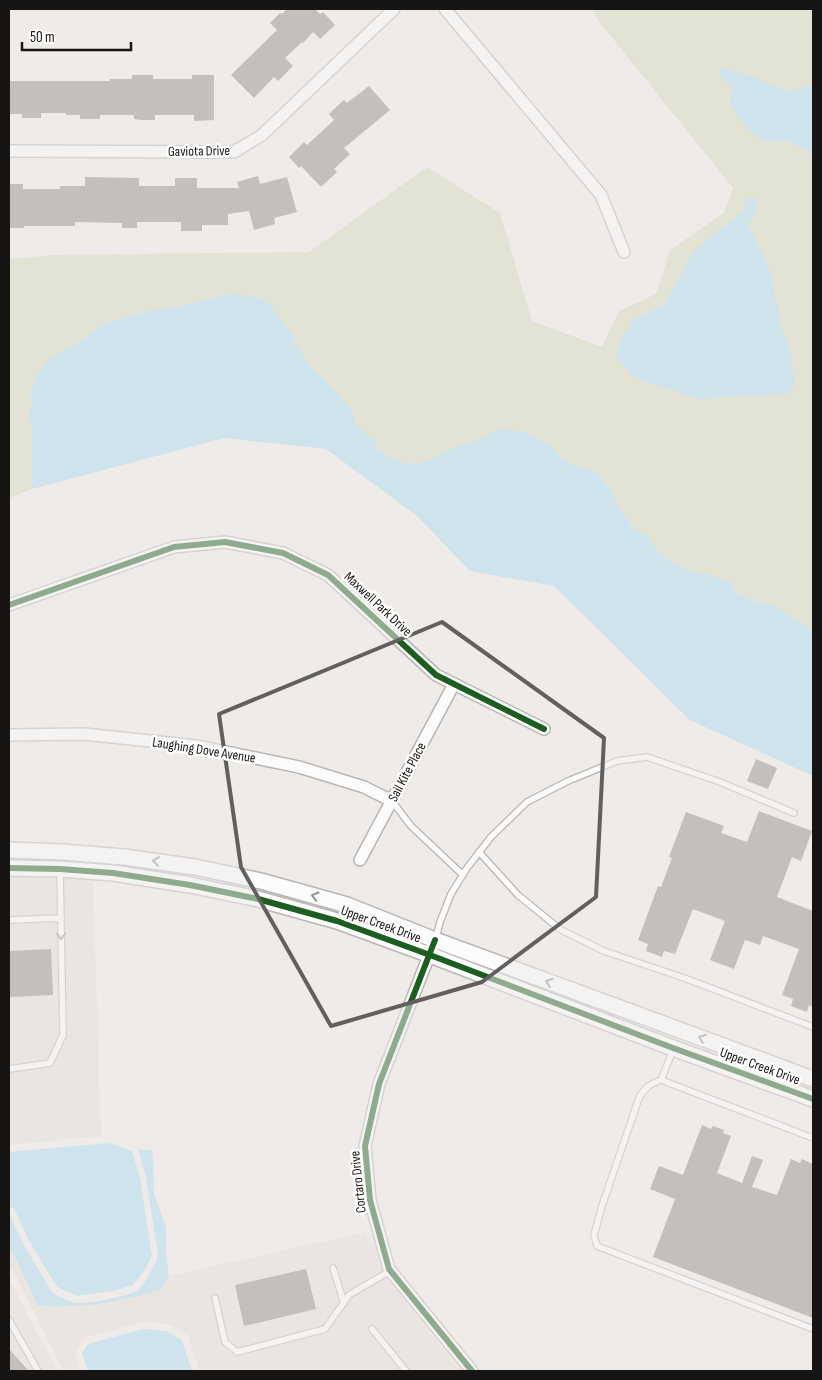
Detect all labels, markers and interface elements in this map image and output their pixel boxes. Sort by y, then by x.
scale bar [22,20,131,52]
text: 50 m [30,28,55,47]
street label: Gaviota Drive [168,142,230,160]
street label: Maxwell Park Drive [340,568,416,640]
street label: Laughing Dove Avenue [151,733,257,767]
street label: Sail Kite Place [384,739,430,805]
one-way arrow [152,856,160,867]
one-way arrow [310,891,319,902]
street label: Upper Creek Drive [339,902,423,946]
one-way arrow [56,932,66,940]
one-way arrow [546,978,554,988]
one-way arrow [698,1034,707,1044]
street label: Upper Creek Drive [718,1044,802,1088]
street label: Cortaro Drive [346,1150,370,1214]

